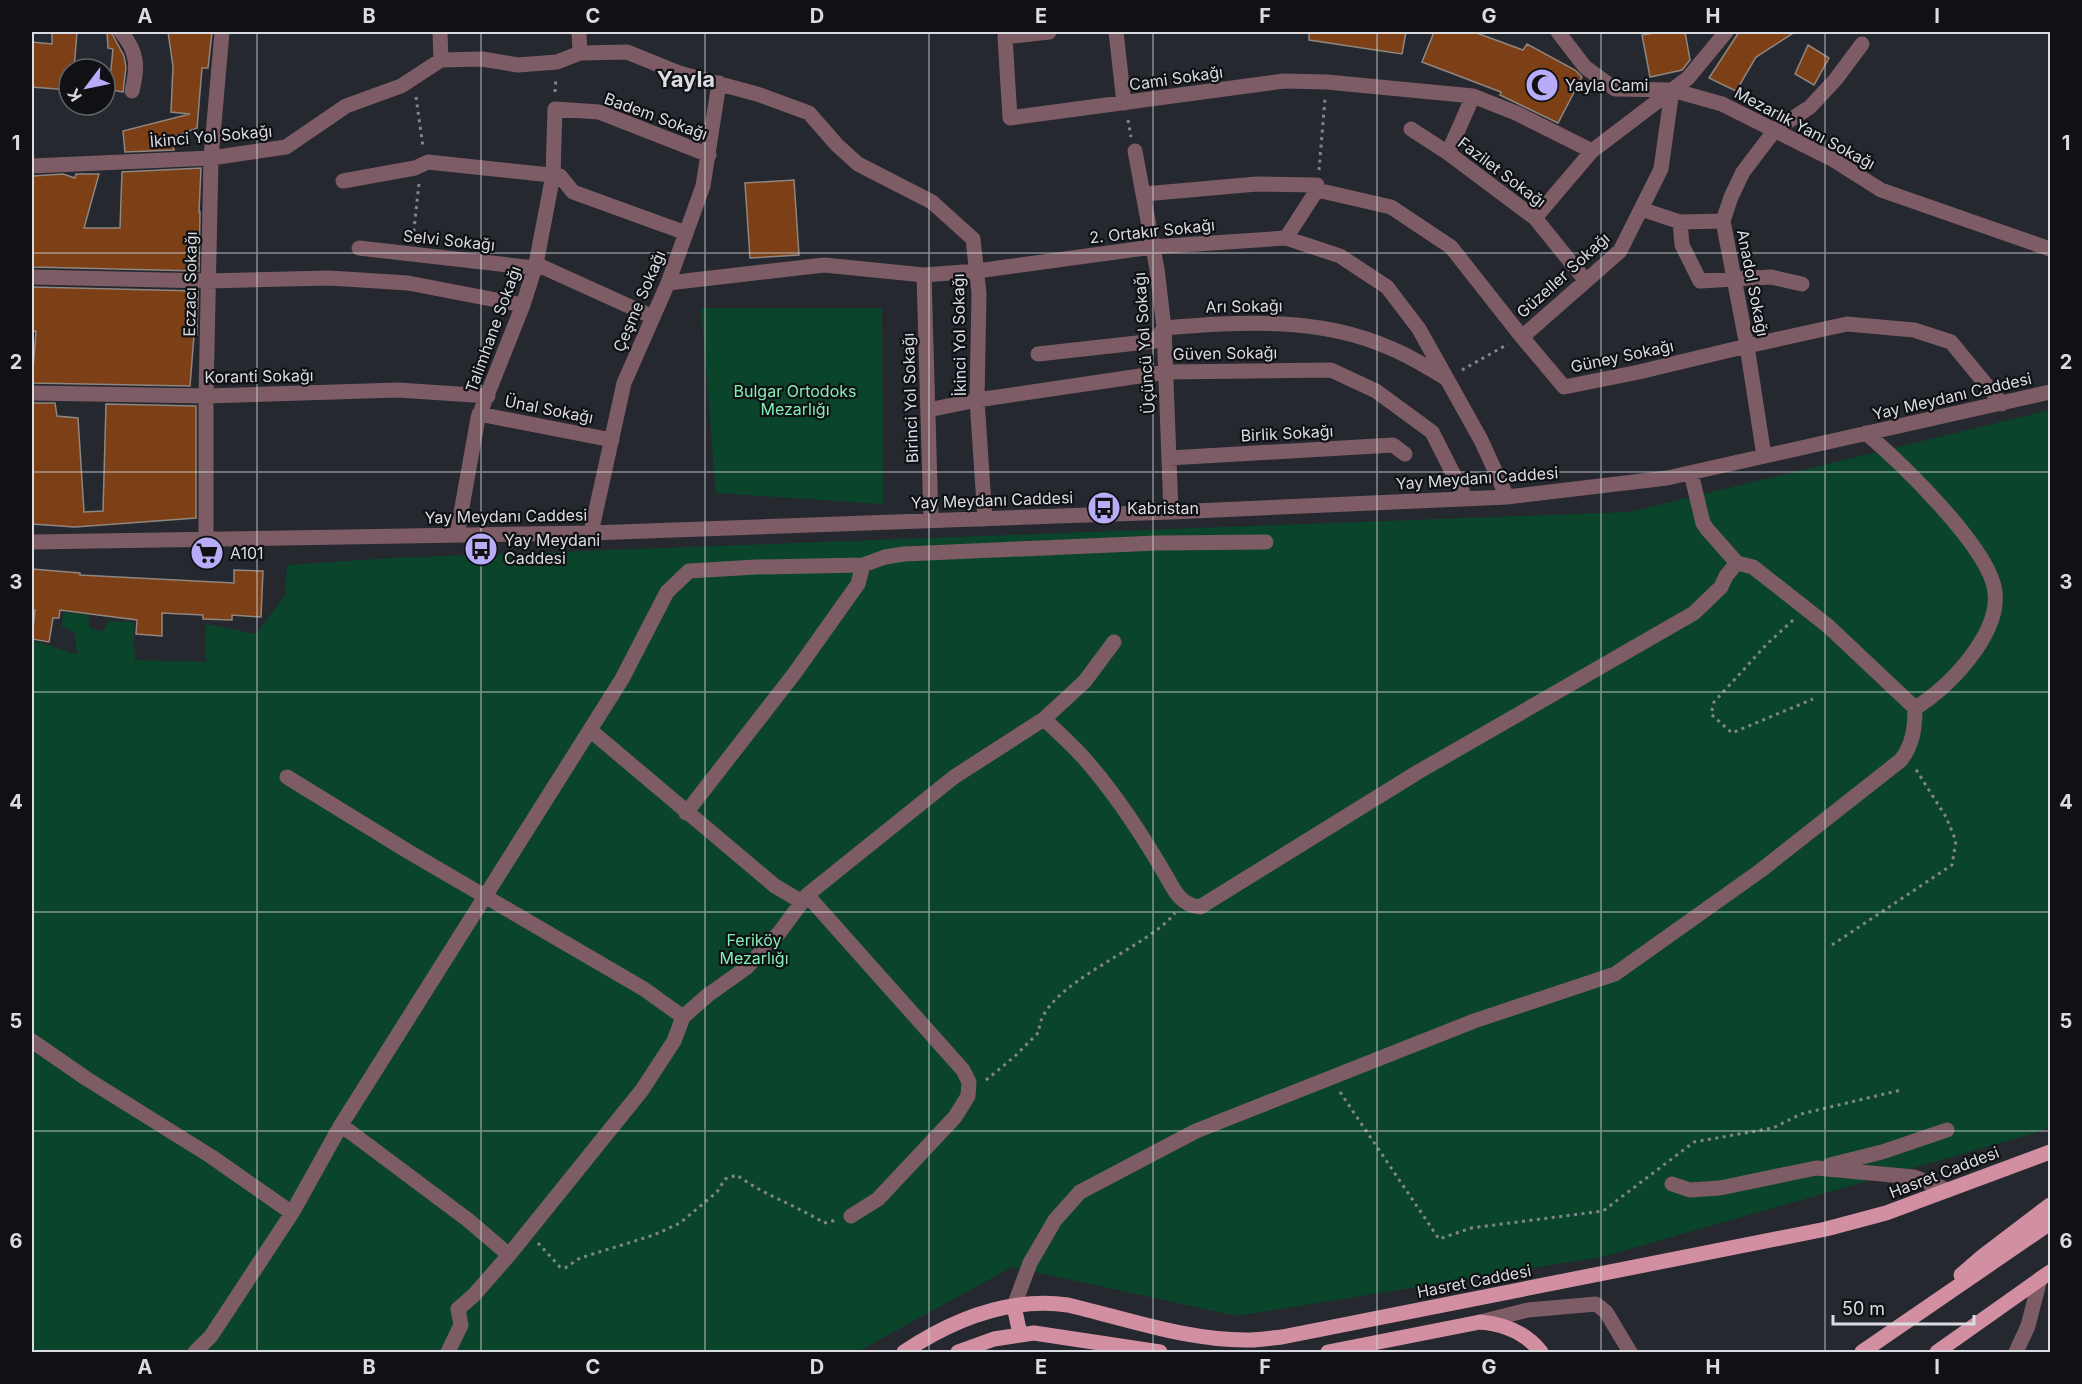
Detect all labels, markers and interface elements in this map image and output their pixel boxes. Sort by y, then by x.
text: A [138,4,153,28]
text: B [362,4,376,28]
text: C [586,4,600,28]
text: D [810,4,824,28]
text: E [1035,4,1047,28]
text: F [1259,4,1271,28]
text: G [1481,4,1497,28]
text: H [1706,4,1720,28]
text: I [1934,4,1940,28]
north arrow [57,57,117,117]
street label: Cami Sokağı [1128,62,1224,94]
district label: Yayla [657,66,715,92]
mosque icon: Yayla Cami [1524,67,1560,103]
place label: Yayla Cami [1565,75,1648,95]
street label: Mezarlık Yanı Sokağı [1731,82,1879,174]
text: K [62,84,86,105]
street label: Badem Sokağı [602,88,710,144]
street label: İkinci Yol Sokağı [149,121,273,151]
text: 1 [12,131,20,155]
text: 1 [2062,131,2070,155]
street label: Fazilet Sokağı [1454,132,1550,212]
street label: 2. Ortakır Sokağı [1088,214,1216,248]
street label: Selvi Sokağı [402,225,496,255]
street label: Güzeller Sokağı [1512,228,1614,322]
street label: Anadol Sokağı [1733,228,1773,338]
street label: Eczacı Sokağı [179,231,201,337]
street label: Çeşme Sokağı [609,247,669,355]
street label: Talimhane Sokağı [461,263,525,395]
street label: Üçüncü Yol Sokağı [1129,271,1159,415]
street label: İkinci Yol Sokağı [948,273,970,397]
street label: Arı Sokağı [1205,295,1283,317]
street label: Birinci Yol Sokağı [898,333,922,463]
street label: Güney Sokağı [1569,335,1675,377]
street label: Güven Sokağı [1172,342,1278,364]
text: 2 [10,350,22,374]
text: 2 [2060,350,2072,374]
street label: Koranti Sokağı [204,365,314,387]
street label: Yay Meydanı Caddesi [1871,368,2033,424]
park label: Bulgar Ortodoks Mezarlığı [734,381,856,419]
street label: Ünal Sokağı [503,391,595,427]
street label: Birlik Sokağı [1240,421,1334,445]
street label: Yay Meydanı Caddesi [1395,462,1559,494]
street label: Yay Meydanı Caddesi [910,487,1074,513]
bus stop icon: Kabristan [1086,490,1122,526]
place label: Kabristan [1127,498,1199,518]
street label: Yay Meydanı Caddesi [425,505,587,527]
place label: Yay Meydani Caddesi [504,530,600,568]
bus stop icon: Yay Meydani Caddesi [463,531,499,567]
supermarket icon: A101 [189,535,225,571]
place label: A101 [230,543,264,563]
text: 3 [10,570,22,594]
text: 3 [2060,570,2072,594]
text: 4 [9,790,23,814]
text: 4 [2059,790,2073,814]
park label: Feriköy Mezarlığı [719,930,789,968]
text: 5 [10,1009,22,1033]
text: 5 [2060,1009,2072,1033]
street label: Hasret Caddesi [1886,1142,2002,1202]
text: 6 [10,1229,23,1253]
text: 6 [2060,1229,2073,1253]
street label: Hasret Caddesi [1415,1260,1533,1302]
scale bar [1833,1288,1974,1326]
text: 50 m [1842,1298,1885,1319]
text: A [138,1355,153,1379]
text: B [362,1355,376,1379]
text: C [586,1355,600,1379]
text: D [810,1355,824,1379]
text: E [1035,1355,1047,1379]
text: F [1259,1355,1271,1379]
text: G [1481,1355,1497,1379]
text: H [1706,1355,1720,1379]
text: I [1934,1355,1940,1379]

